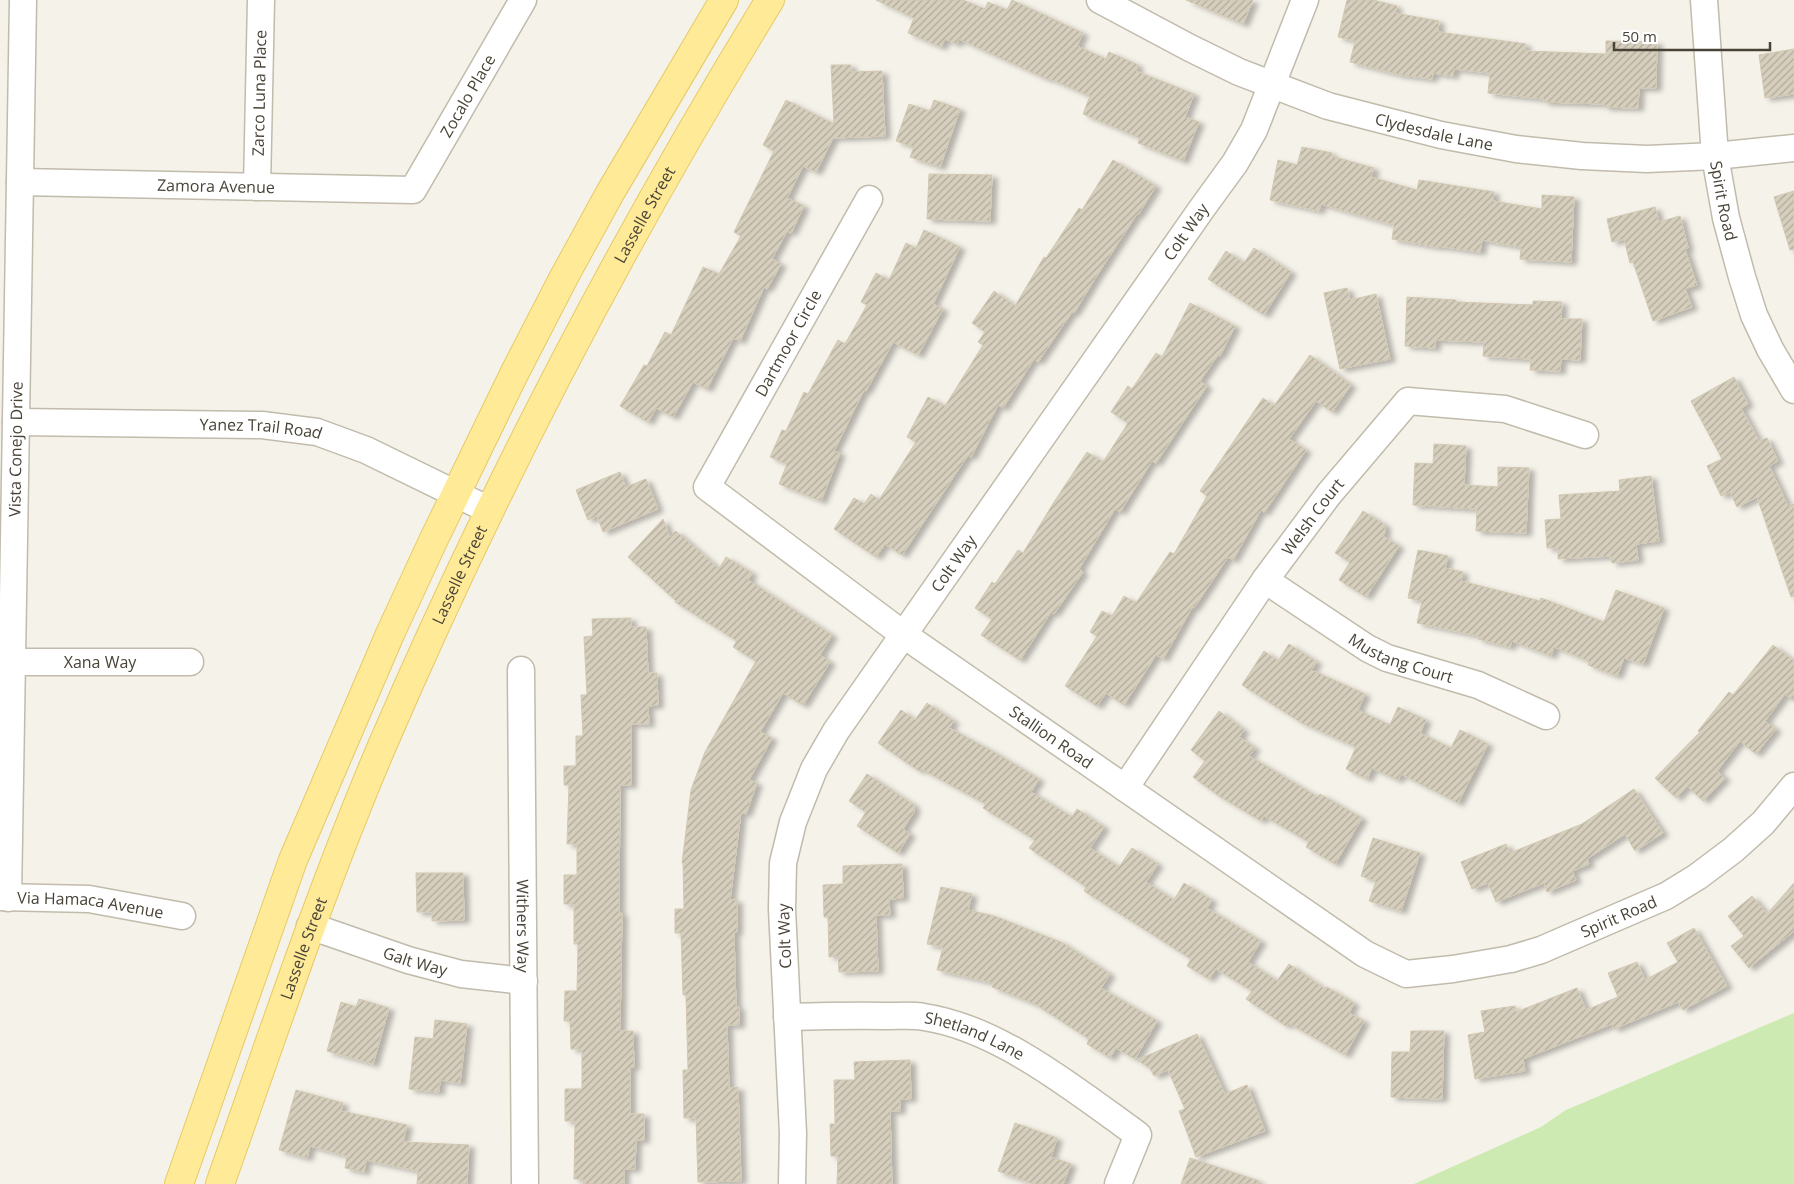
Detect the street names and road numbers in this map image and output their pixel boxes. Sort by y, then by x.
street label: Zarco Luna Place [247,30,271,156]
street label: Zocalo Place [435,50,500,141]
street label: Clydesdale Lane [1373,108,1495,155]
street label: Spirit Road [1705,159,1743,243]
street label: Lasselle Street [609,162,680,267]
street label: Zamora Avenue [157,174,275,198]
street label: Colt Way [1158,198,1214,265]
street label: Dartmoor Circle [750,286,826,400]
street label: Vista Conejo Drive [3,381,28,517]
street label: Yanez Trail Road [199,413,326,444]
street label: Welsh Court [1276,473,1349,560]
street label: Lasselle Street [427,521,492,628]
street label: Colt Way [926,530,982,596]
street label: Mustang Court [1344,628,1456,688]
street label: Xana Way [64,651,137,673]
street label: Stallion Road [1005,700,1098,774]
street label: Withers Way [512,879,534,974]
street label: Via Hamaca Avenue [17,886,165,923]
street label: Spirit Road [1577,890,1660,943]
street label: Lasselle Street [275,894,332,1002]
street label: Colt Way [772,902,796,969]
street label: Galt Way [380,941,451,981]
street label: Shetland Lane [923,1006,1028,1065]

